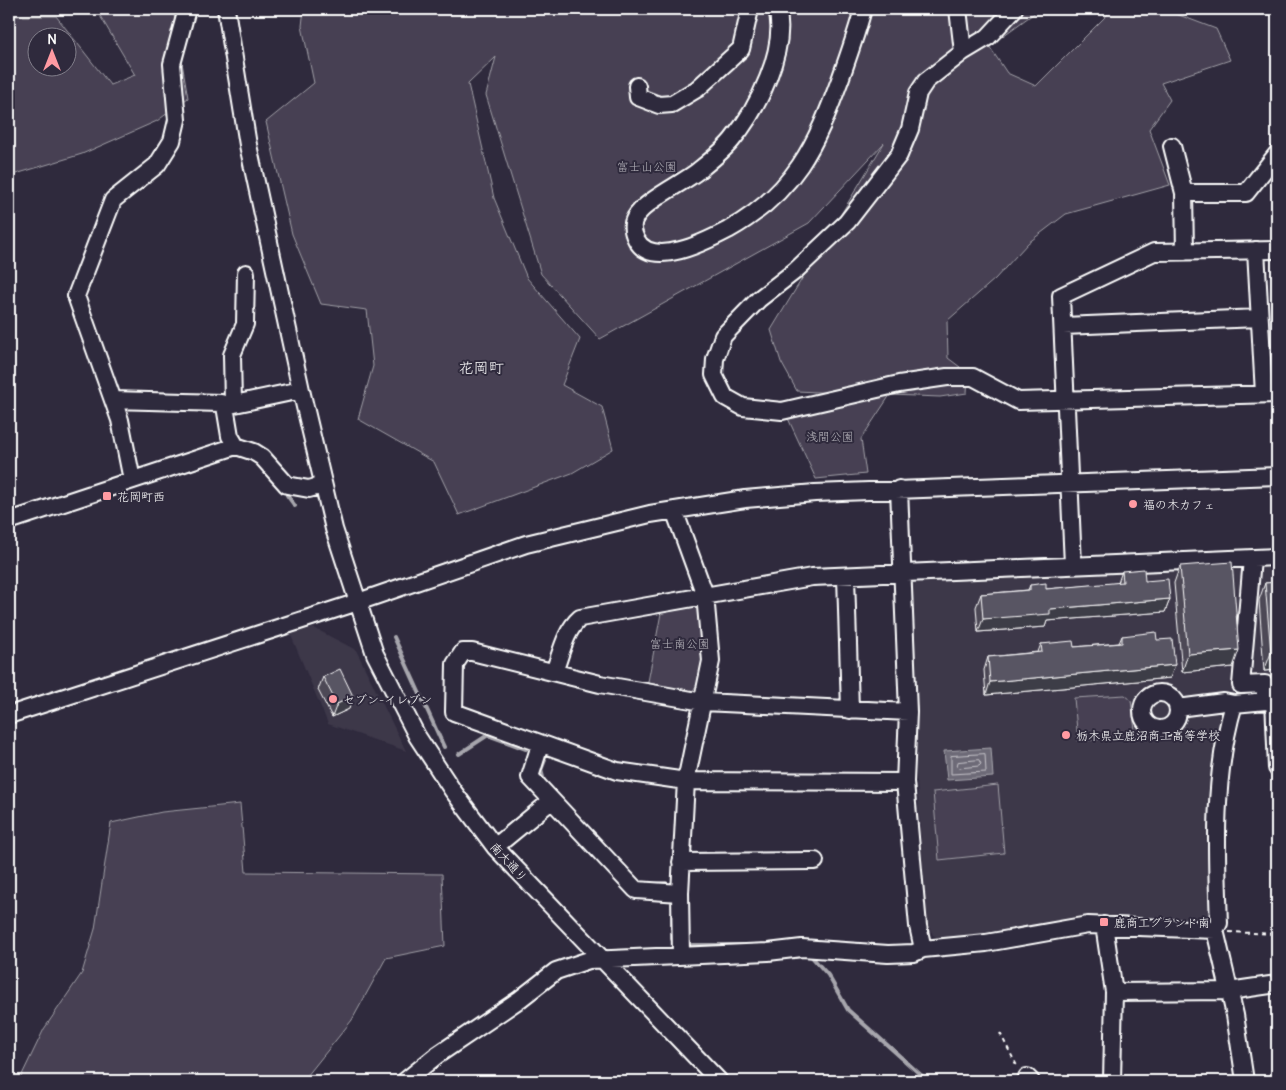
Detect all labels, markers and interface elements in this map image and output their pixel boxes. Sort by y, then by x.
north arrow [28,28,78,78]
text: N [47,30,57,48]
park label: 富士山公園 [617,159,677,174]
district label: 花岡町 [458,358,504,377]
park label: 浅間公園 [806,429,854,444]
place label: 花岡町西 [117,489,165,504]
marker: 花岡町西 [101,490,113,502]
place label: 福の木カフェ [1143,497,1215,512]
marker: 福の木カフェ [1127,498,1139,510]
park label: 富士南公園 [650,636,710,651]
place label: セブン-イレブン [343,692,432,707]
marker: セブン-イレブン [327,693,339,705]
place label: 栃木県立鹿沼商工高等学校 [1076,728,1220,743]
marker: 栃木県立鹿沼商工高等学校 [1060,729,1072,741]
street label: 南大通り [487,839,531,885]
place label: 鹿商工グランド南 [1114,915,1210,930]
marker: 鹿商工グランド南 [1098,916,1110,928]

